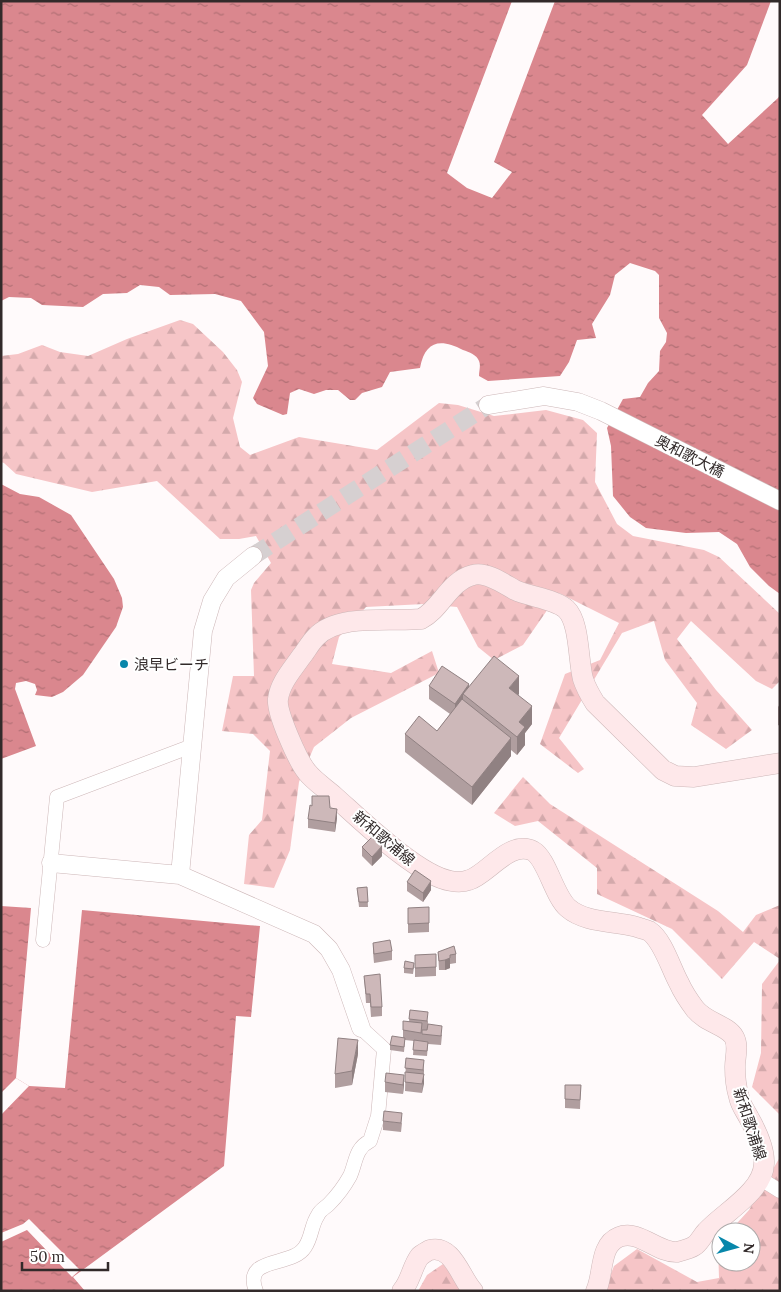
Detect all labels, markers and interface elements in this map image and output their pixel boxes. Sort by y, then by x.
street label: 奥和歌大橋 [652,431,728,481]
place label: 浪早ビーチ [134,655,209,674]
marker: 浪早ビーチ [118,658,130,670]
street label: 新和歌浦線 [349,807,419,869]
street label: 新和歌浦線 [729,1085,771,1163]
north arrow [711,1222,761,1272]
scale bar [22,1240,109,1272]
text: N [739,1242,758,1255]
text: 50 m [30,1247,65,1266]

